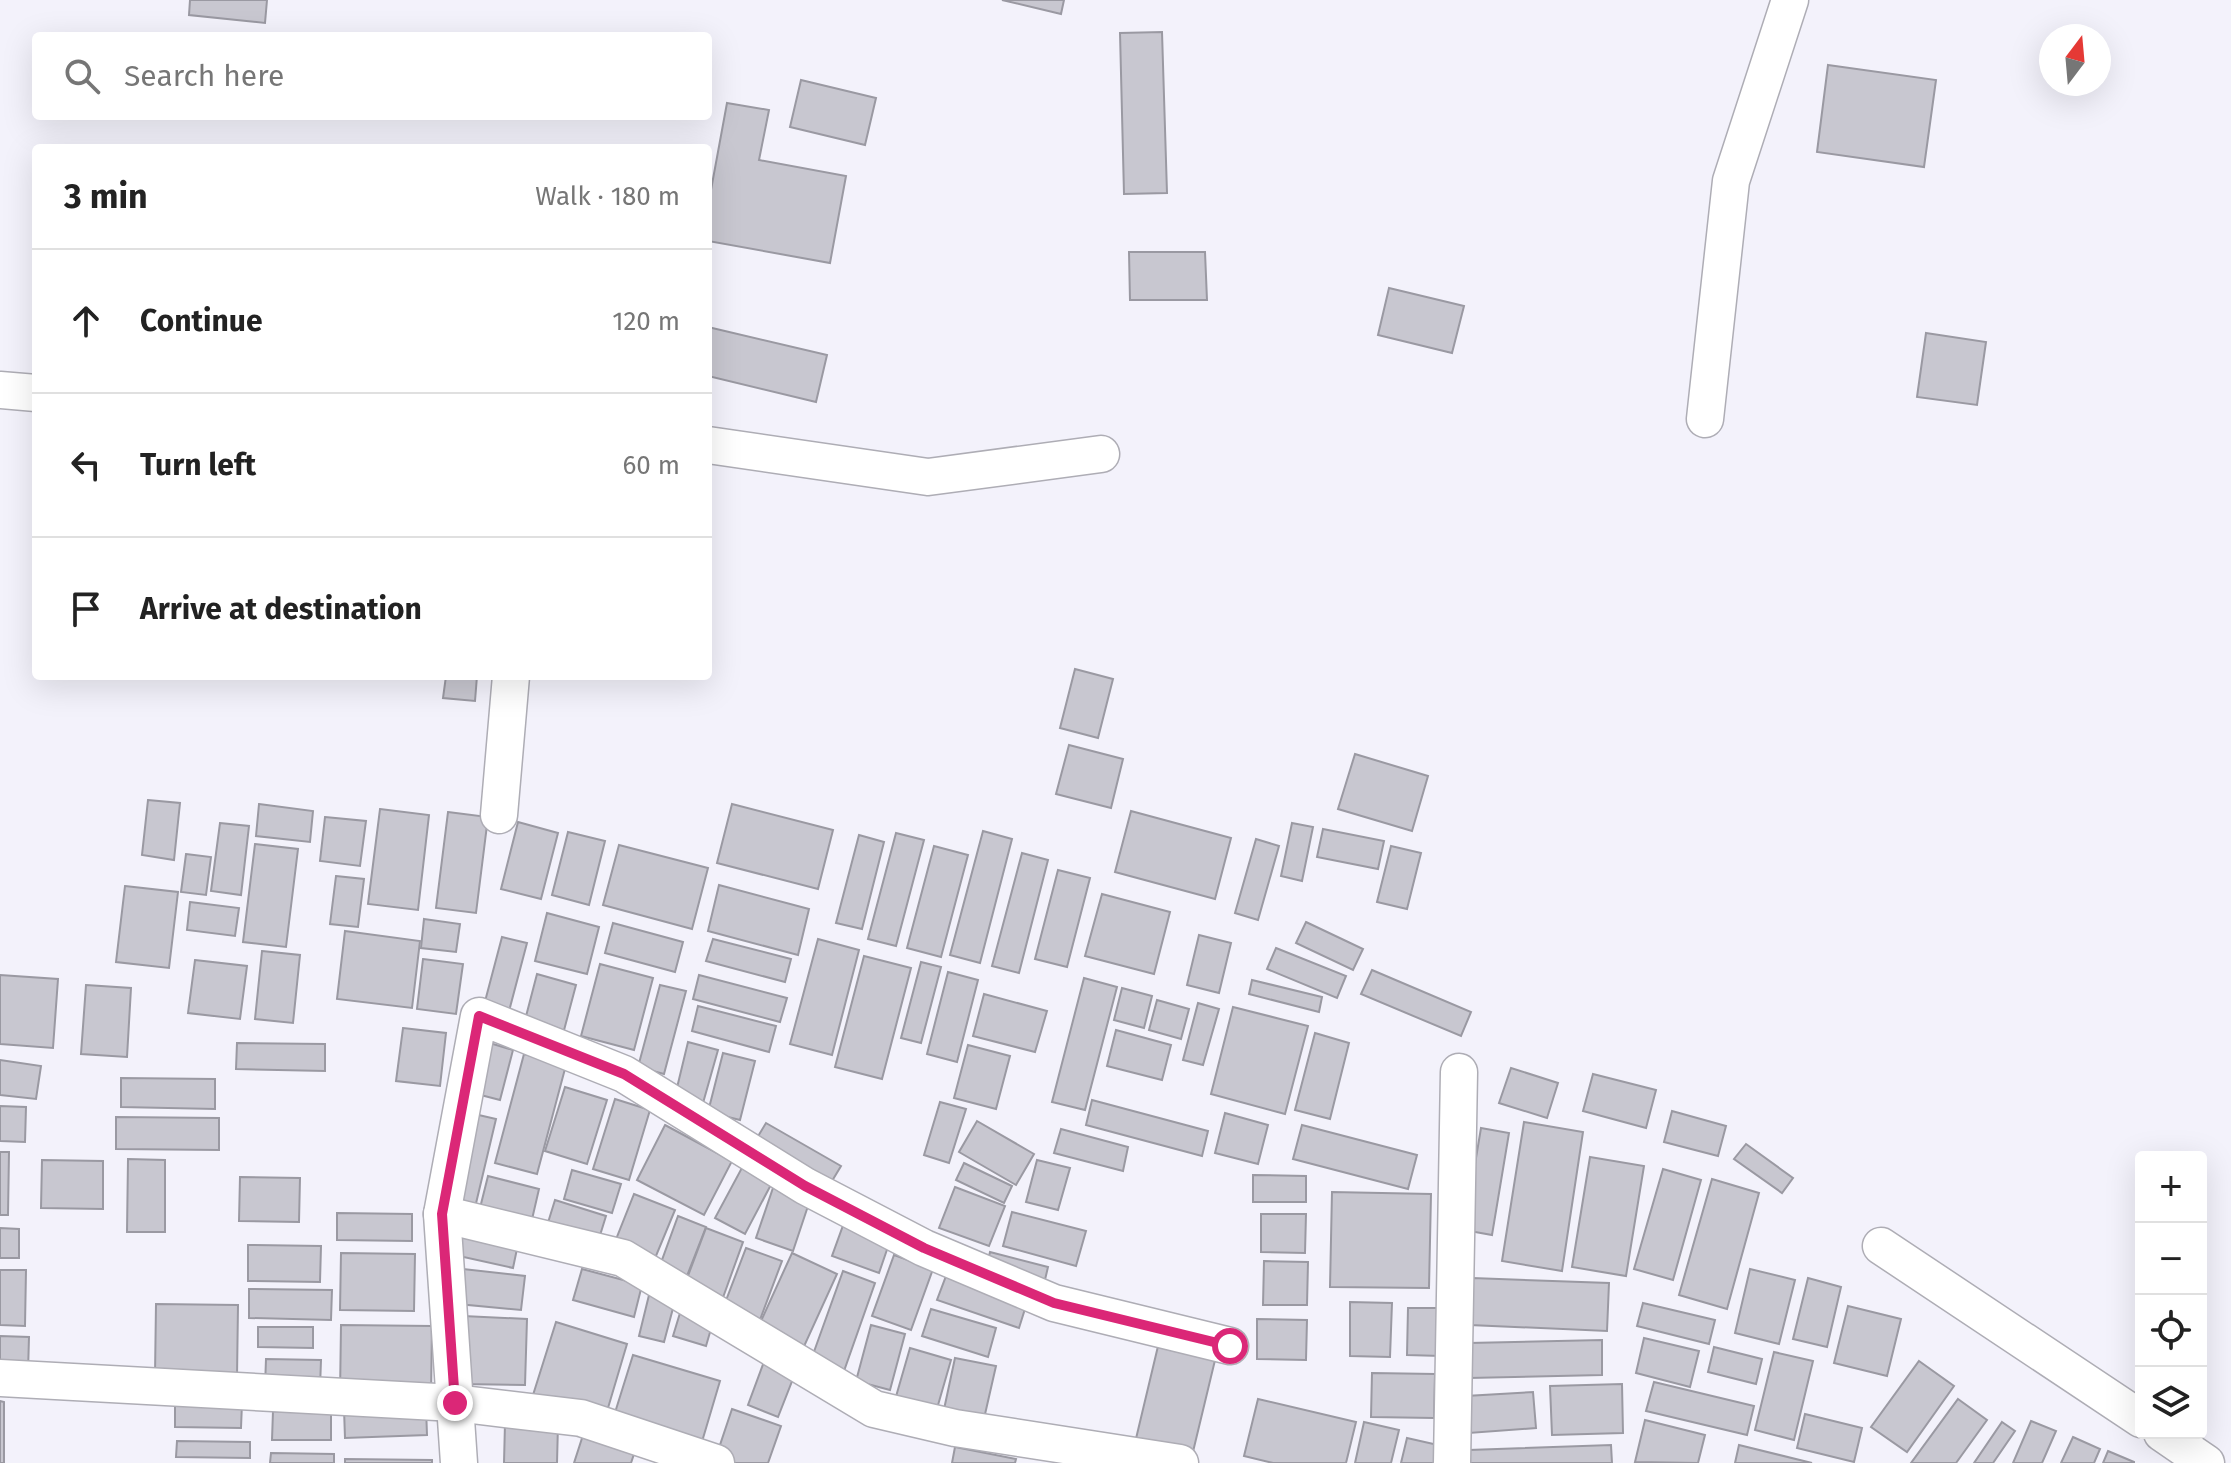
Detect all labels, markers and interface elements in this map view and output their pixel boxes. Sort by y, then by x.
north arrow [2039,24,2111,96]
search box [32,32,712,120]
icon: search [60,54,104,98]
text: Search here [124,58,284,94]
text: 3 min [64,176,148,217]
text: Walk · 180 m [535,181,680,212]
icon: ahead [64,299,108,343]
text: Continue [140,303,263,339]
text: 120 m [612,306,680,337]
icon: left [64,443,108,487]
text: Turn left [140,447,256,483]
text: 60 m [622,450,680,481]
icon: arrive [64,587,108,631]
text: Arrive at destination [140,591,422,627]
map controls [2135,1151,2207,1439]
button: + [2135,1151,2207,1223]
button: − [2135,1223,2207,1295]
button: locate [2135,1295,2207,1367]
route start [1212,1328,1248,1364]
button: layers [2135,1367,2207,1439]
route end [437,1385,473,1421]

